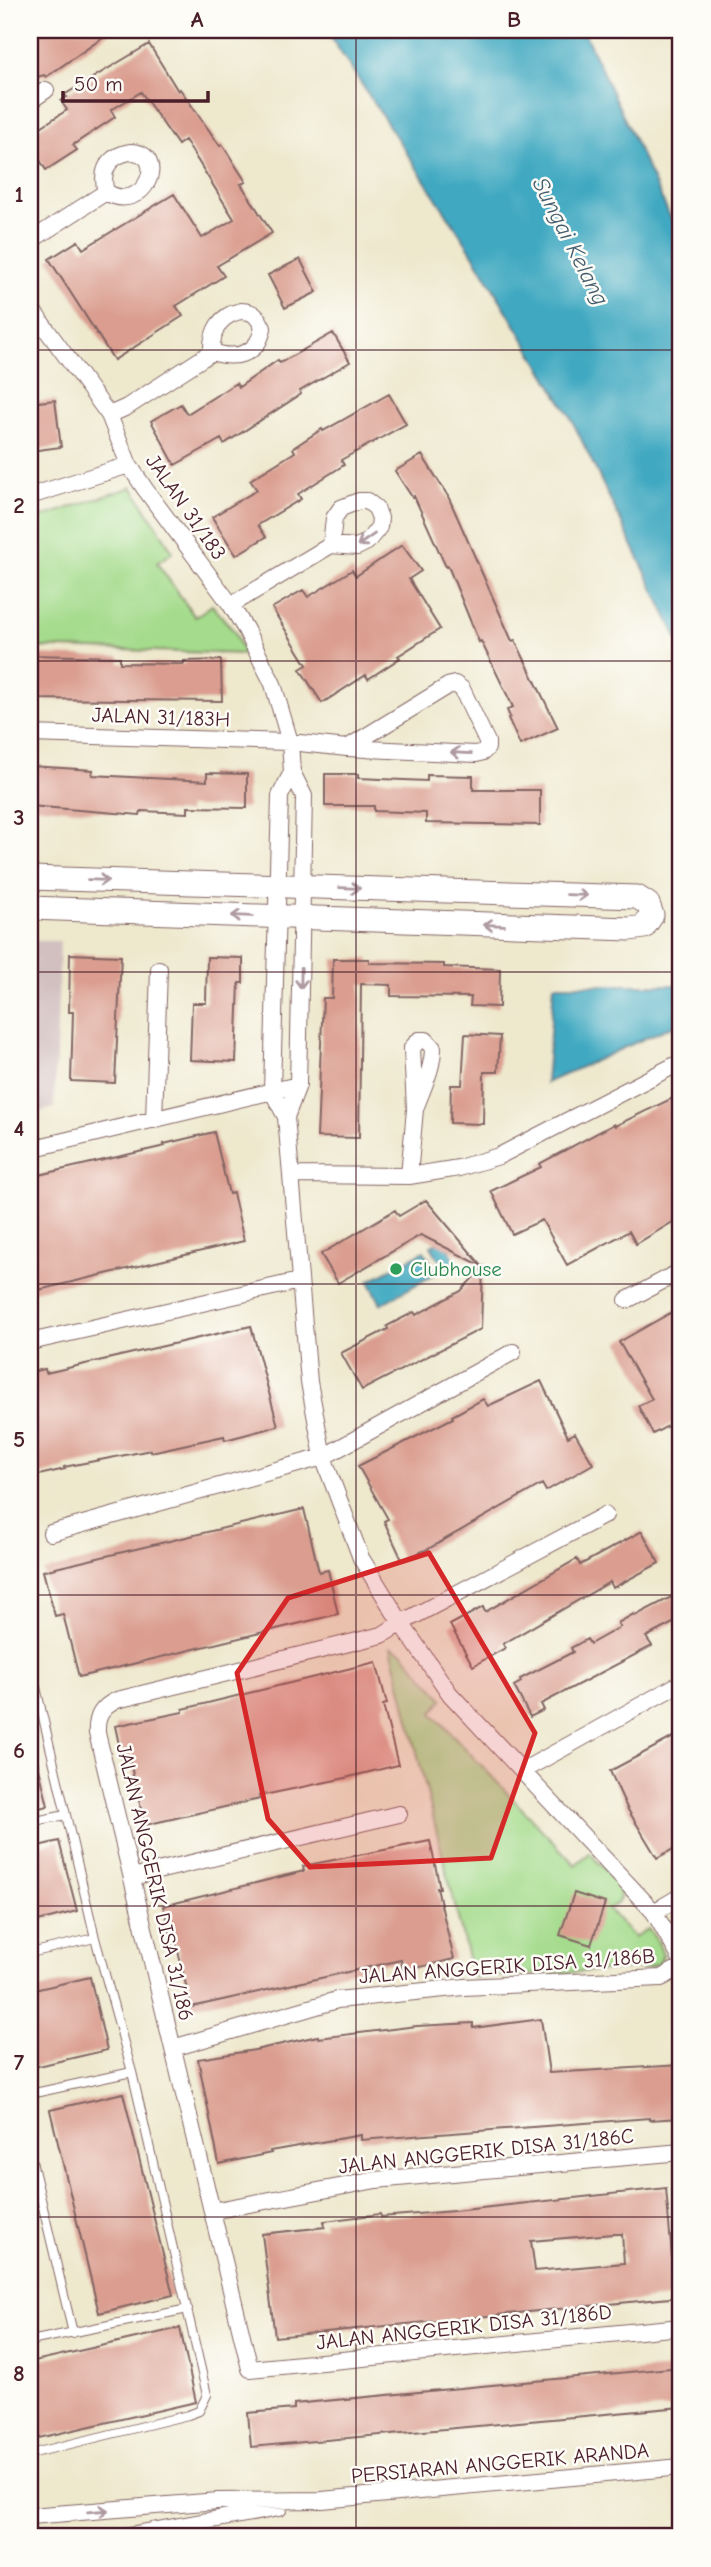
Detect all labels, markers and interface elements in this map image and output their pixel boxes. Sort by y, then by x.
text: A [191,6,204,33]
text: B [507,6,521,33]
scale bar [63,60,208,104]
text: 50 m [74,72,123,96]
water label: Sungai Kelang [527,173,614,310]
text: 1 [14,181,24,208]
street label: JALAN 31/183 [141,450,231,564]
text: 2 [13,492,25,519]
one-way arrow [356,532,375,547]
street label: JALAN 31/183H [91,703,231,731]
one-way arrow [450,747,473,760]
text: 3 [13,804,25,831]
one-way arrow [86,873,109,887]
one-way arrow [338,881,361,895]
one-way arrow [565,888,588,902]
one-way arrow [231,909,254,922]
one-way arrow [483,918,506,931]
one-way arrow [294,967,307,990]
text: 4 [14,1115,25,1142]
place label: Clubhouse [410,1257,502,1281]
marker: Clubhouse [388,1261,404,1277]
text: 5 [13,1426,25,1453]
text: 6 [13,1737,25,1764]
street label: JALAN ANGGERIK DISA 31/186 [111,1741,199,2023]
street label: JALAN ANGGERIK DISA 31/186B [358,1944,656,1988]
text: 7 [14,2049,25,2076]
street label: JALAN ANGGERIK DISA 31/186C [337,2124,635,2178]
street label: JALAN ANGGERIK DISA 31/186D [315,2300,613,2354]
text: 8 [13,2360,25,2387]
street label: PERSIARAN ANGGERIK ARANDA [350,2438,650,2488]
one-way arrow [86,2504,109,2517]

